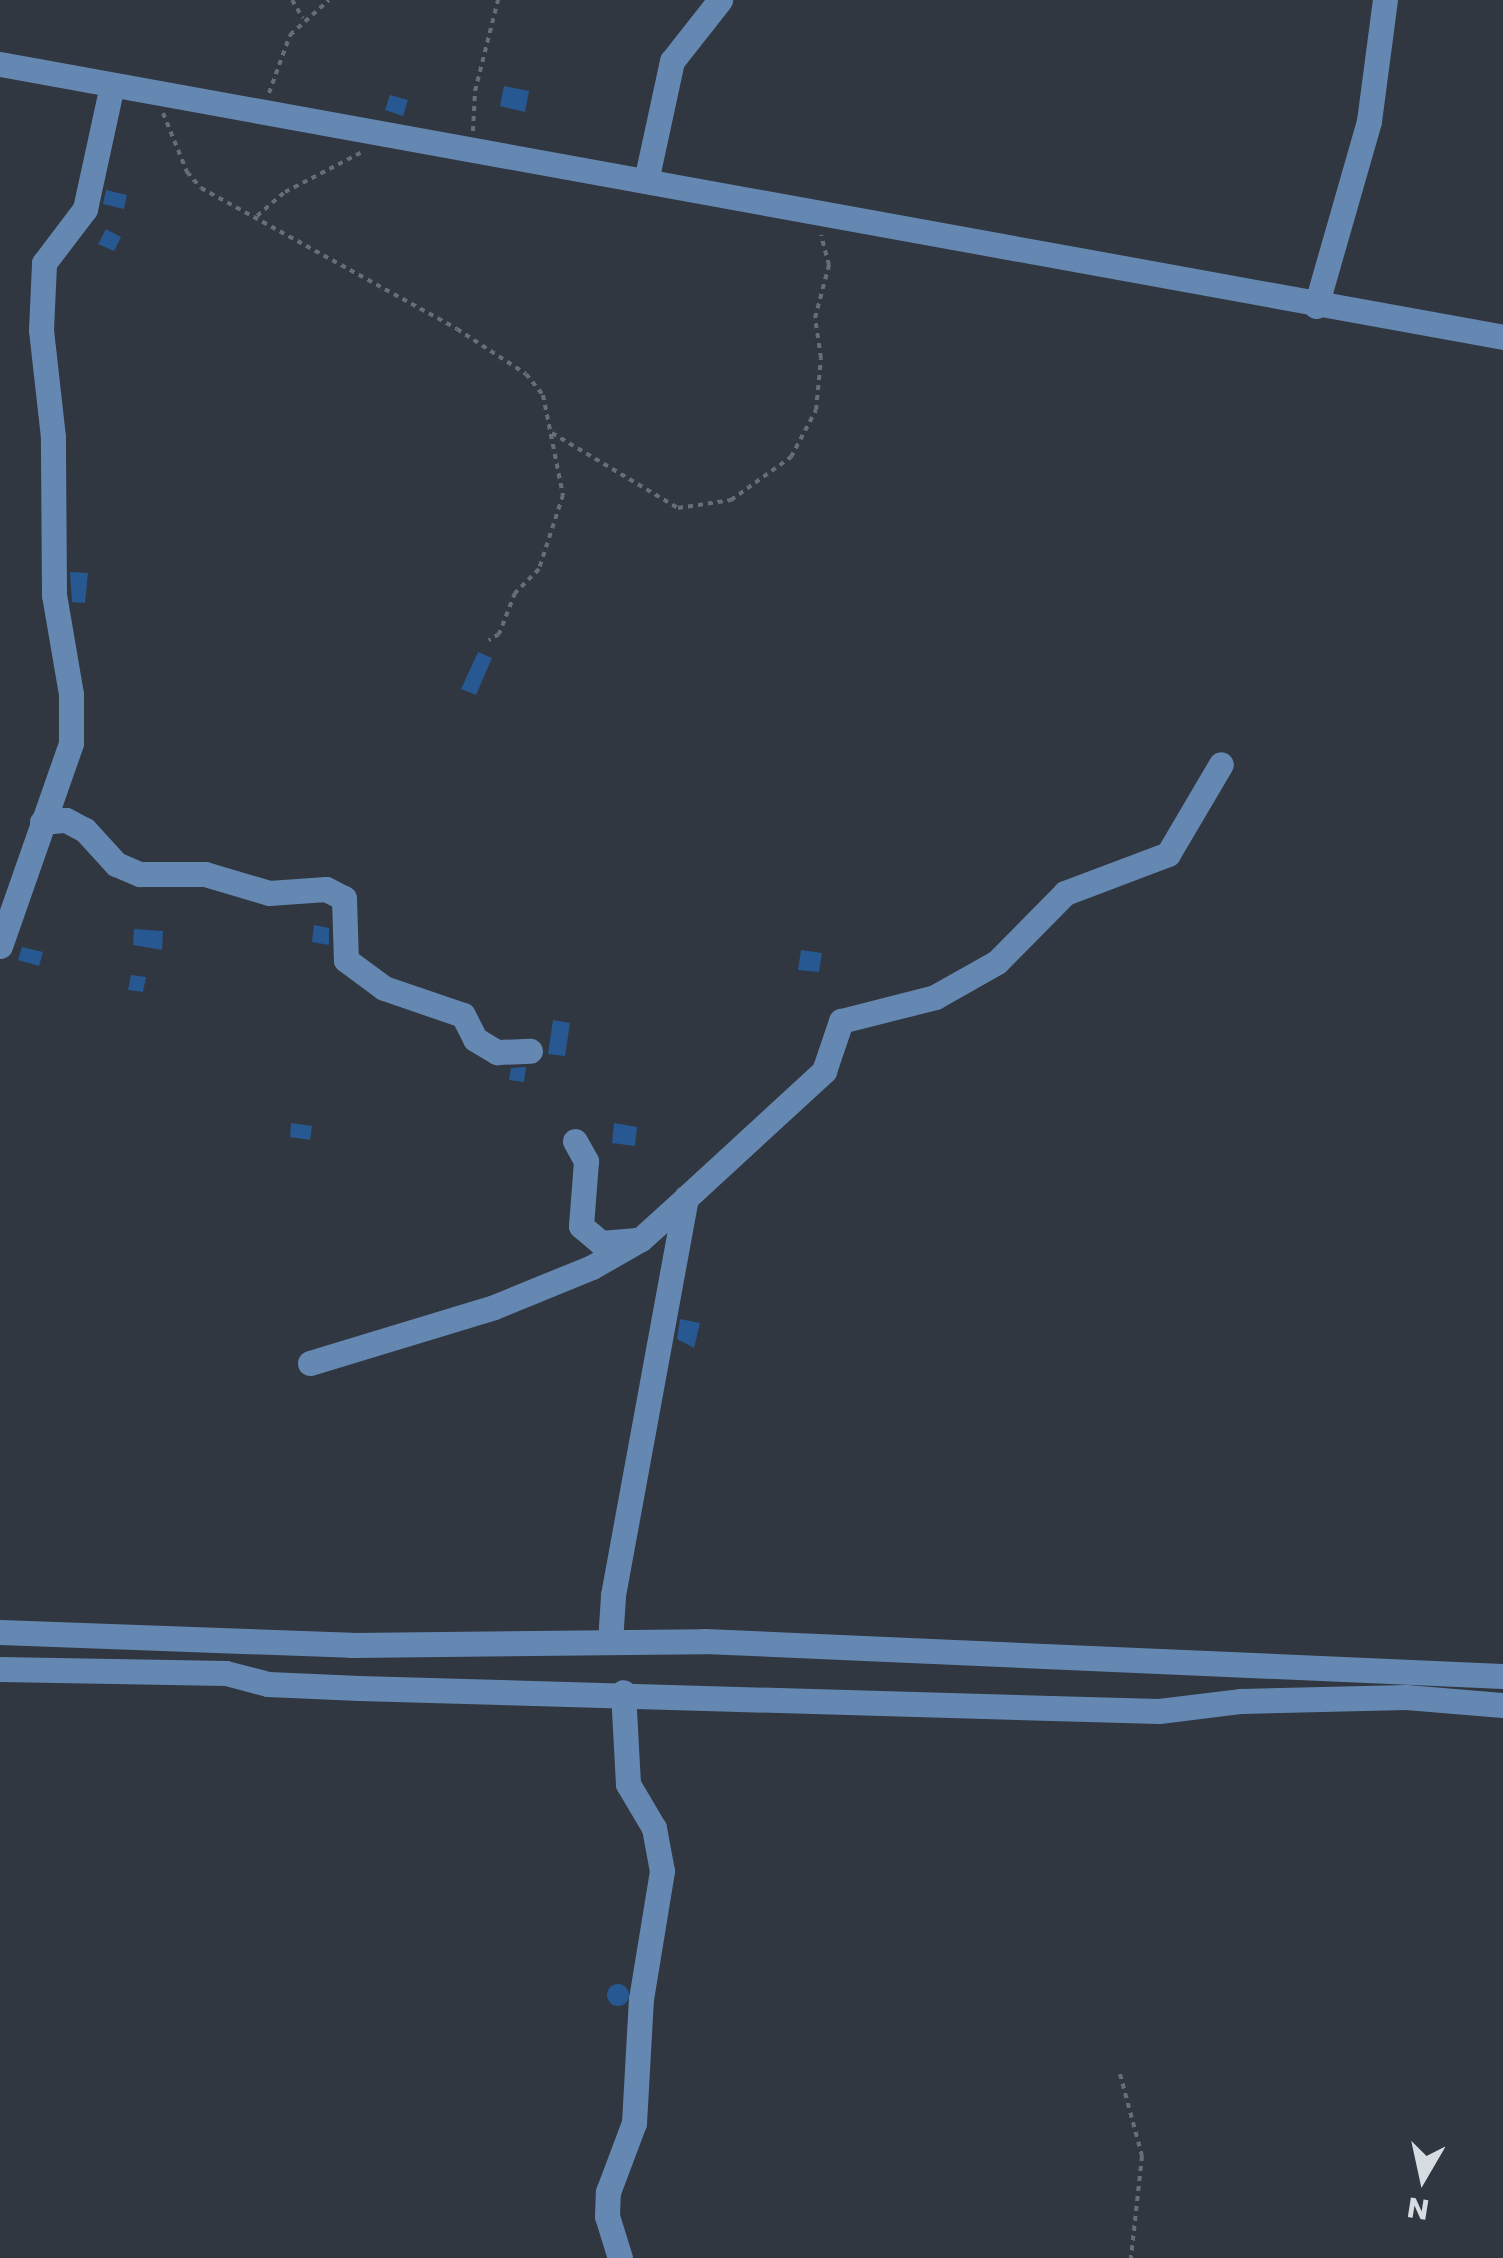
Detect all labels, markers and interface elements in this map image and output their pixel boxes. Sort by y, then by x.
north arrow [1373,2128,1473,2228]
text: N [1405,2187,1432,2229]

